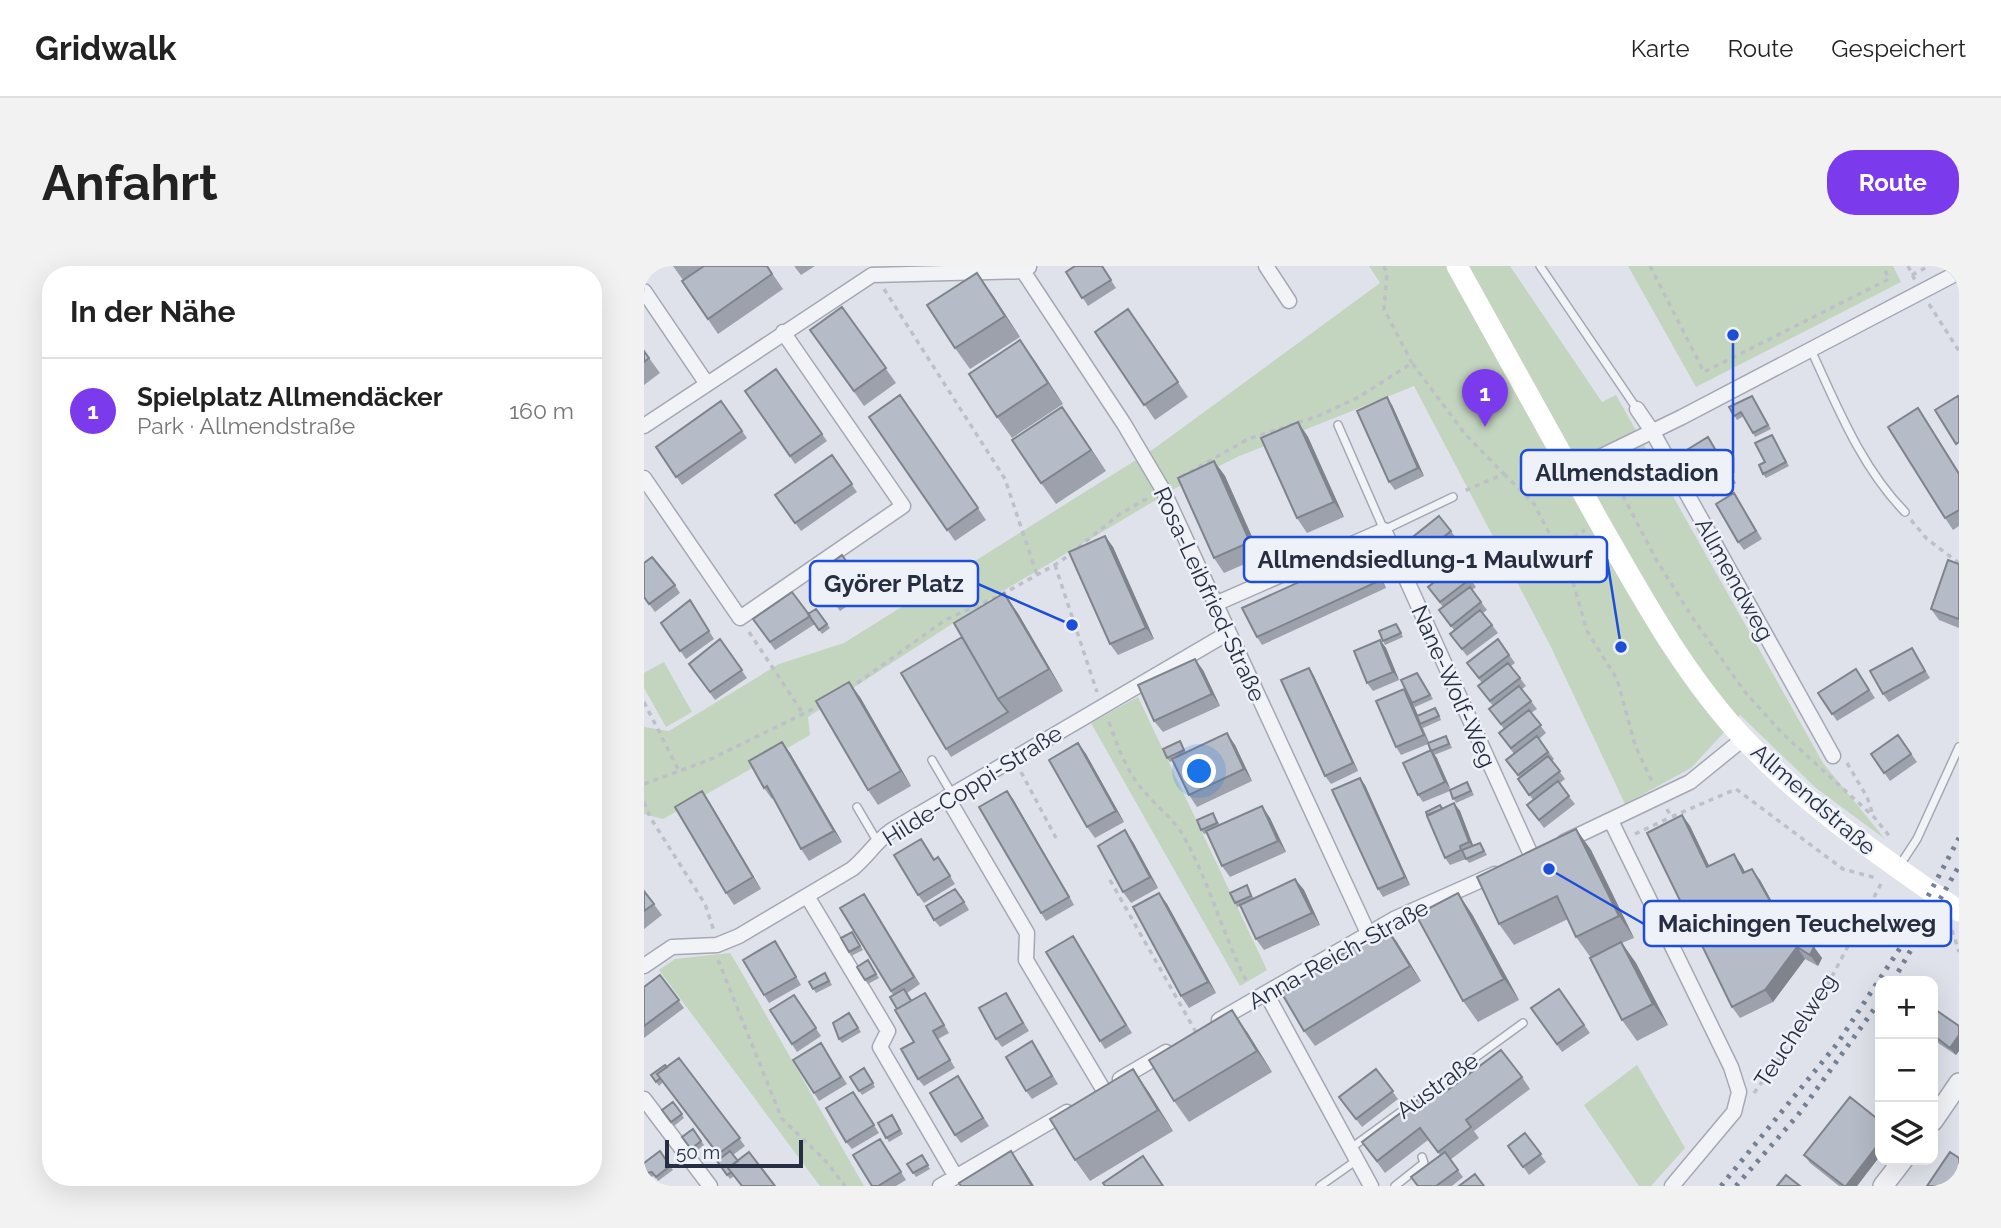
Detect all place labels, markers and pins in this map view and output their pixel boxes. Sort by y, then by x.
pin: 1 [1462,369,1508,427]
callout: Allmendstadion [1521,450,1733,495]
callout: Allmendsiedlung-1 Maulwurf [1244,537,1607,582]
callout: Györer Platz [810,561,978,606]
callout: Maichingen Teuchelweg [1644,901,1951,946]

